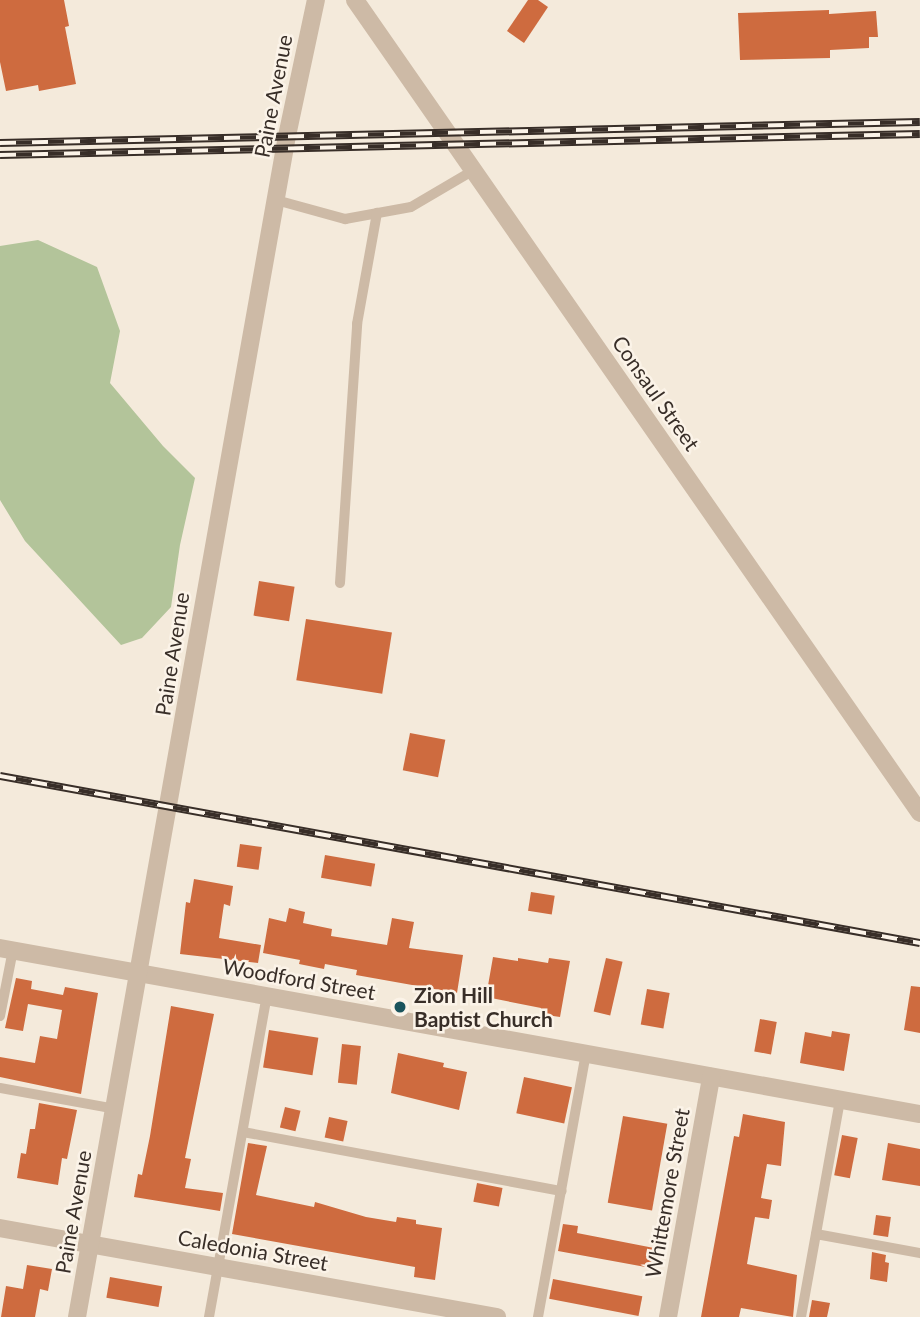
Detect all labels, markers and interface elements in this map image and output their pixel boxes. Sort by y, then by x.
street label: Paine Avenue [249,32,297,160]
street label: Consaul Street [607,331,705,455]
street label: Paine Avenue [150,590,194,718]
street label: Woodford Street [221,953,377,1005]
place label: Zion Hill Baptist Church [414,982,553,1032]
marker: Zion Hill Baptist Church [392,999,408,1015]
street label: Whittemore Street [640,1106,694,1280]
street label: Paine Avenue [50,1148,96,1276]
street label: Caledonia Street [176,1224,330,1276]

